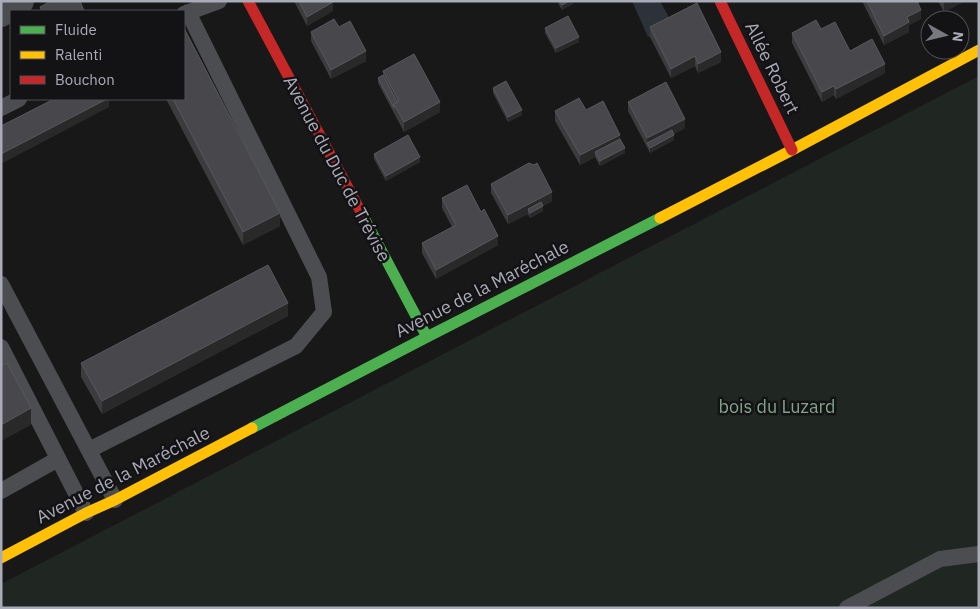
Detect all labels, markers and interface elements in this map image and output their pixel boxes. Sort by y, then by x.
legend [10,10,185,100]
north arrow [920,10,970,60]
street label: Allée Robert [740,18,805,118]
text: Fluide [55,20,97,39]
text: N [948,31,967,43]
text: Ralenti [55,45,102,64]
text: Bouchon [55,70,115,89]
street label: Avenue du Duc de Trévise [279,72,396,266]
street label: Avenue de la Maréchale [391,235,573,342]
park label: bois du Luzard [719,395,835,418]
street label: Avenue de la Maréchale [32,421,214,528]

